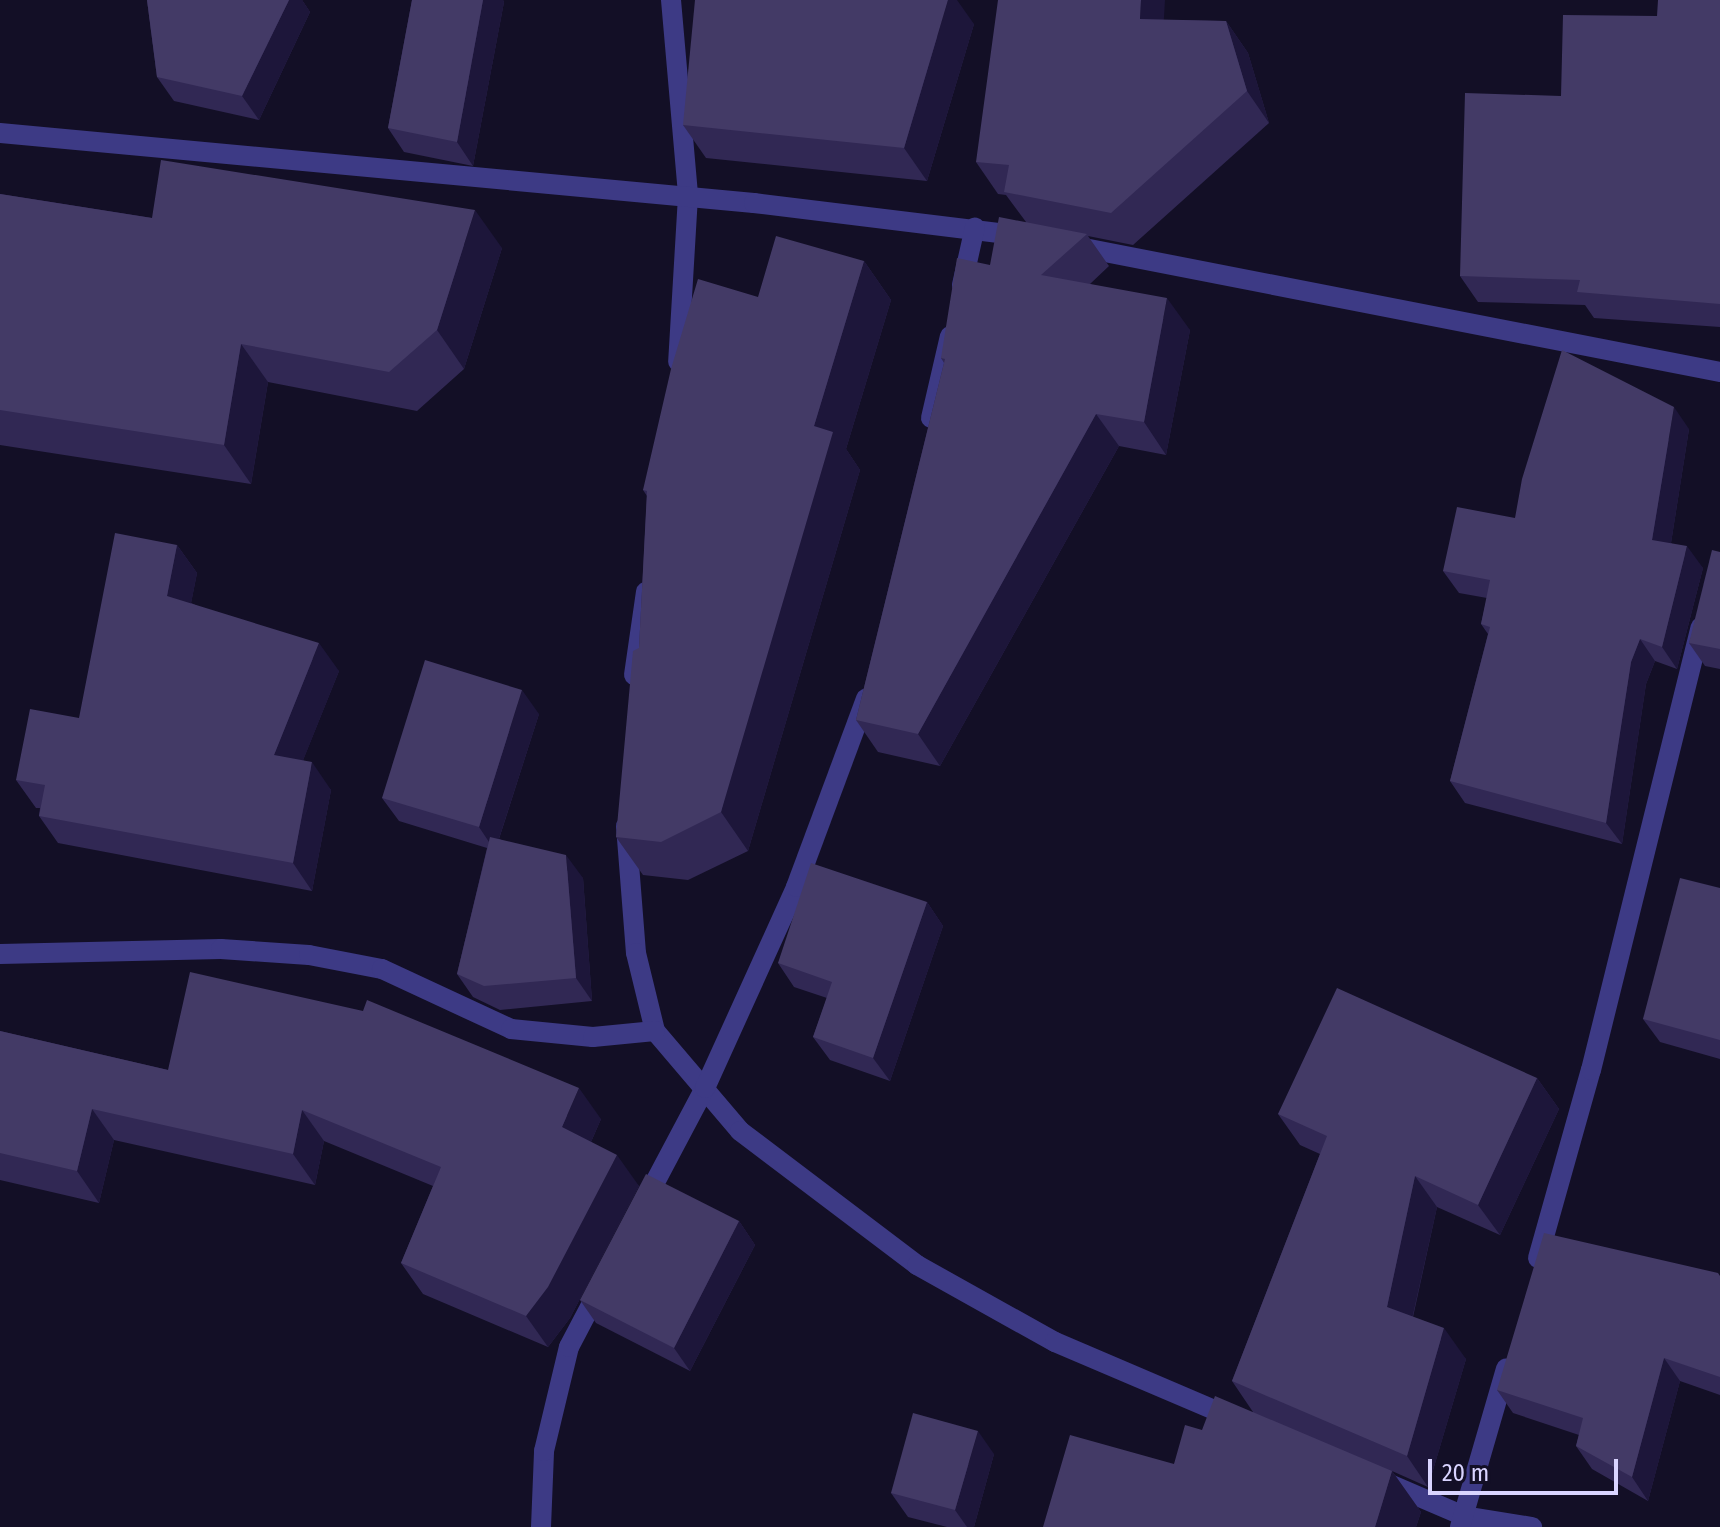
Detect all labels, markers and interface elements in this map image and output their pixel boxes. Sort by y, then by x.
scale bar [1432,1443,1622,1493]
text: 20 m [1442,1459,1489,1487]

